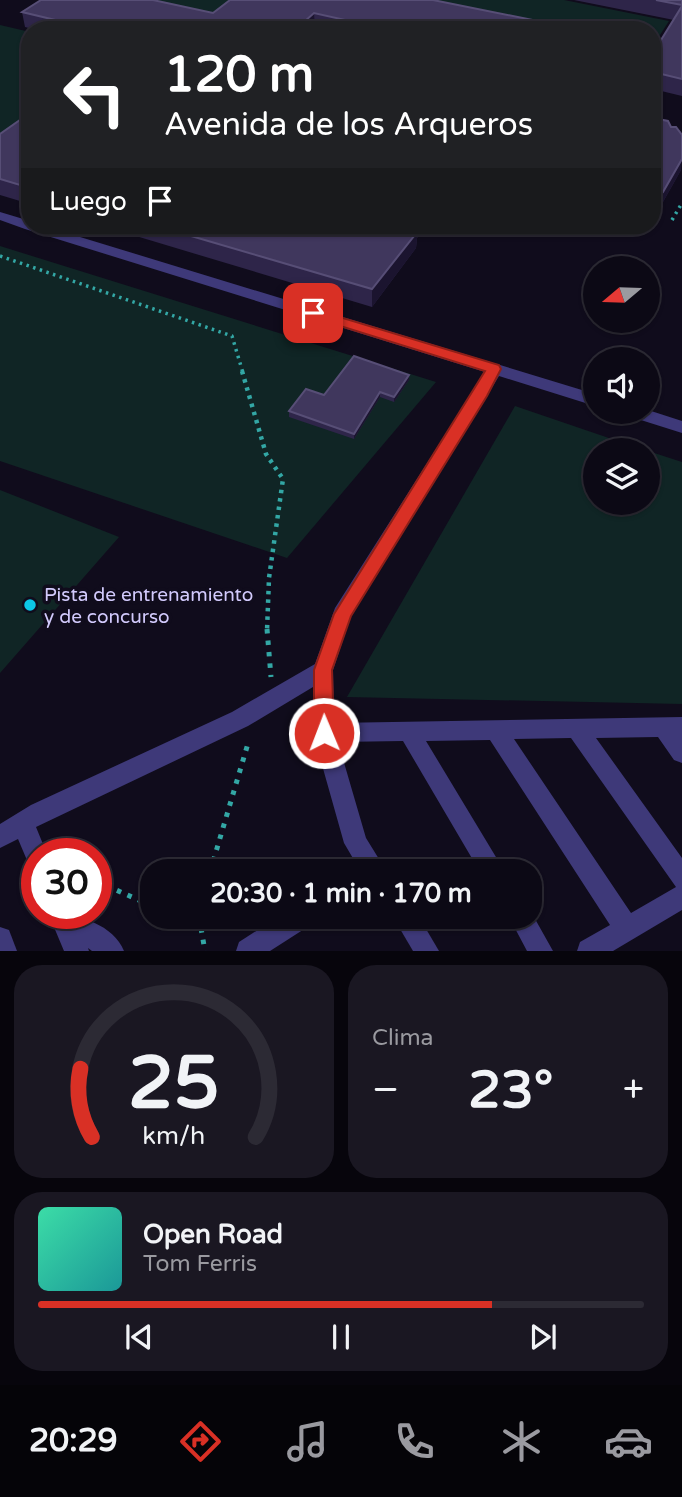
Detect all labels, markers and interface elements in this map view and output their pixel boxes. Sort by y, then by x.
text: 120 m [164,46,314,105]
icon: left [49,49,140,140]
text: Avenida de los Arqueros [164,106,533,144]
icon: arrive [141,182,179,220]
text: Luego [49,186,127,217]
north arrow [583,256,660,332]
map controls [583,256,660,515]
pin [283,283,343,343]
icon: arrive [294,294,332,332]
button: sound [583,347,660,424]
button: layers [583,438,660,515]
place label: Pista de entrenamiento y de concurso [44,584,253,628]
marker: Pista de entrenamiento y de concurso [22,597,38,613]
position arrow [287,696,361,770]
speed limit sign: 30 [21,838,112,929]
text: 20:30 · 1 min · 170 m [210,878,472,909]
text: Clima [372,1024,433,1052]
text: 25 [128,1041,220,1129]
text: 23° [468,1059,553,1122]
text: − [372,1067,399,1113]
text: + [623,1067,644,1113]
text: km/h [143,1121,205,1151]
text: Open Road [143,1219,283,1250]
text: Tom Ferris [143,1250,257,1278]
icon: previous [120,1318,158,1356]
icon: pause [322,1318,360,1356]
icon: next [524,1318,562,1356]
icon: directions [176,1417,225,1466]
icon: music [283,1417,332,1466]
icon: phone [390,1417,439,1466]
icon: climate [497,1417,546,1466]
icon: car [604,1417,653,1466]
text: 20:29 [29,1422,118,1460]

